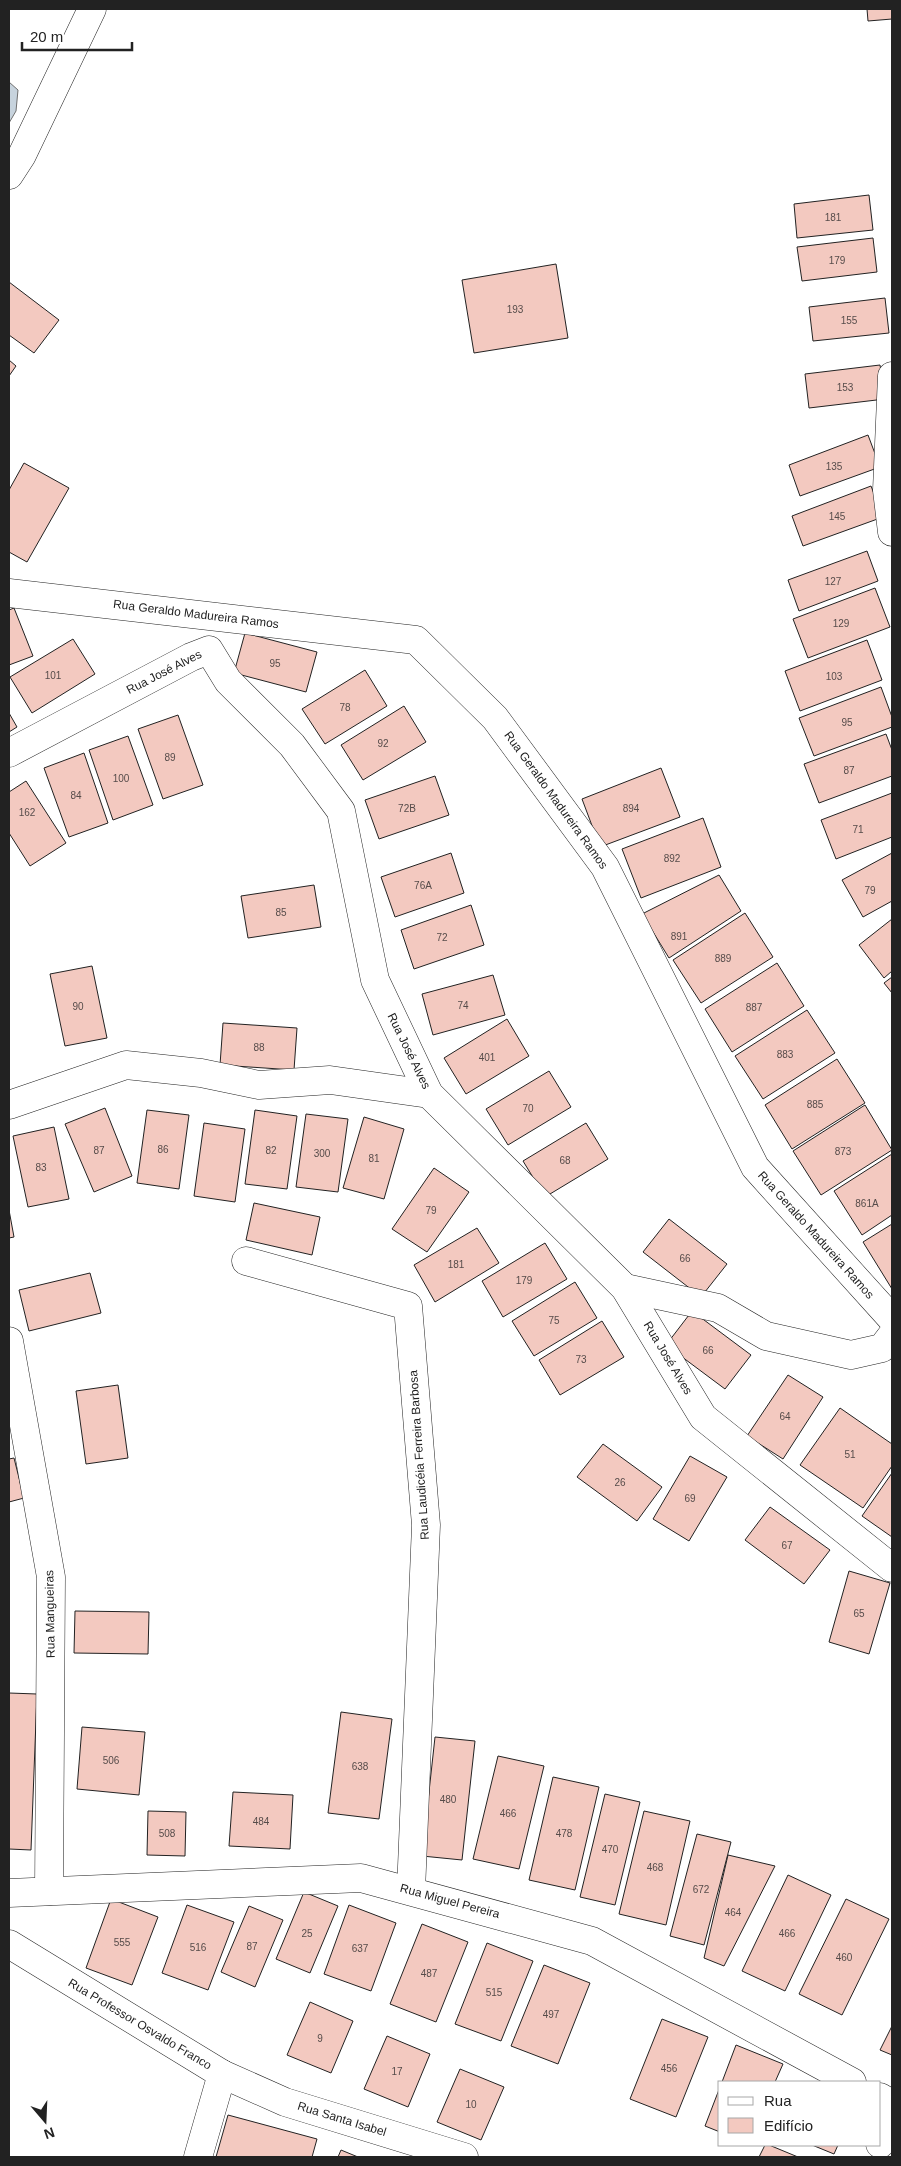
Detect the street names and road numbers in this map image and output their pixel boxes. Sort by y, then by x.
street label: Rua Geraldo Madureira Ramos [112,597,280,631]
street label: Rua José Alves [124,647,204,697]
street label: Rua Geraldo Madureira Ramos [501,728,611,872]
street label: Rua José Alves [385,1011,433,1091]
street label: Rua Geraldo Madureira Ramos [755,1168,877,1302]
street label: Rua José Alves [641,1319,695,1397]
street label: Rua Laudicéia Ferreira Barbosa [406,1369,432,1540]
street label: Rua Mangueiras [42,1570,58,1658]
street label: Rua Miguel Pereira [399,1881,502,1921]
street label: Rua Professor Osvaldo Franco [66,1976,214,2073]
street label: Rua Santa Isabel [296,2099,388,2139]

